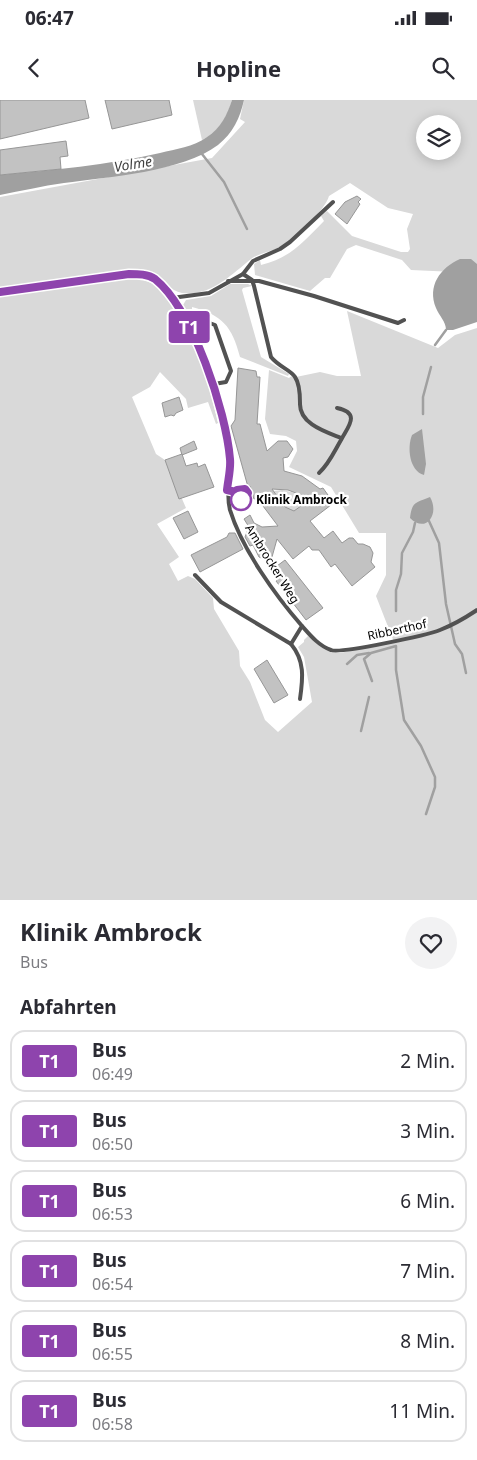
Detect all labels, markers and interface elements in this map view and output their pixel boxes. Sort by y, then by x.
text: 06:47 [25,5,74,31]
text: Hopline [196,53,281,83]
icon: back [20,54,48,82]
icon: search [429,54,457,82]
map controls [416,115,461,160]
button: layers [416,115,461,160]
water label: Volme [113,151,153,176]
line badge: T1 [166,311,212,343]
text: T1 [179,315,199,339]
marker: Klinik Ambrock [230,489,252,511]
place label: Klinik Ambrock [256,491,347,508]
street label: Ambrocker Weg [241,521,304,607]
street label: Ribberthof [366,615,429,644]
text: Klinik Ambrock [20,915,202,948]
button: heart [405,917,457,969]
text: Bus [20,951,48,973]
text: Abfahrten [20,994,117,1020]
text: Bus [92,1037,127,1063]
text: 2 Min. [400,1048,455,1074]
text: T1 [39,1049,60,1073]
text: 06:49 [92,1063,133,1085]
text: Bus [92,1107,127,1133]
text: 3 Min. [400,1118,455,1144]
text: T1 [39,1119,60,1143]
text: 06:50 [92,1133,133,1155]
text: Bus [92,1177,127,1203]
text: 6 Min. [400,1188,455,1214]
text: T1 [39,1189,60,1213]
text: 06:53 [92,1203,133,1225]
text: Bus [92,1247,127,1273]
text: 7 Min. [400,1258,455,1284]
text: T1 [39,1259,60,1283]
text: 06:54 [92,1273,133,1295]
text: Bus [92,1317,127,1343]
text: 8 Min. [400,1328,455,1354]
text: T1 [39,1329,60,1353]
text: 06:55 [92,1343,133,1365]
text: Bus [92,1387,127,1413]
text: 11 Min. [389,1398,455,1424]
text: T1 [39,1399,60,1423]
text: 06:58 [92,1413,133,1435]

